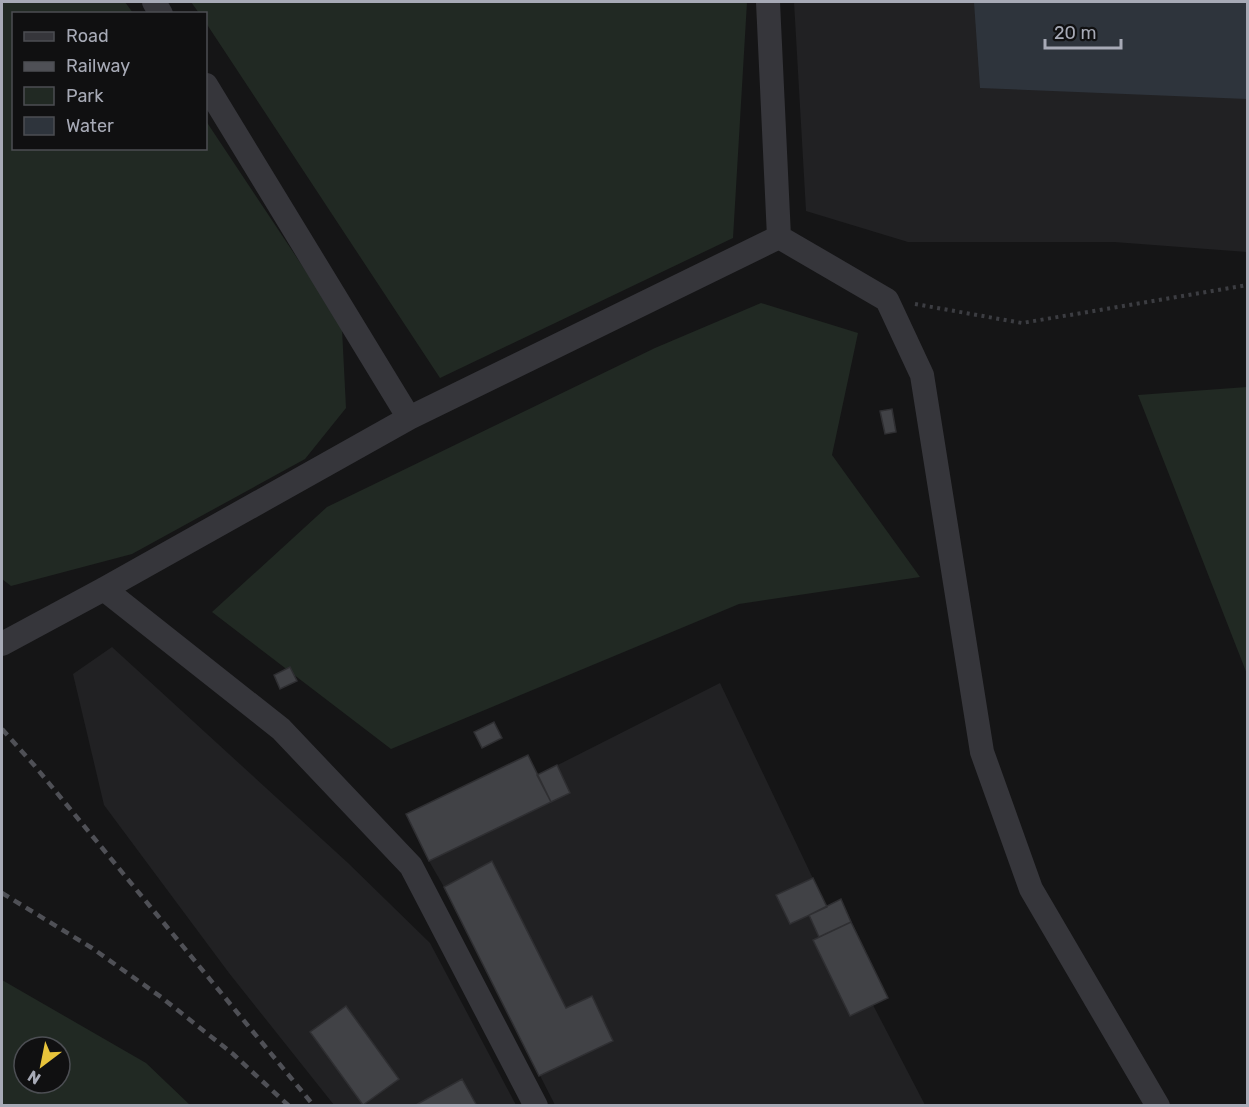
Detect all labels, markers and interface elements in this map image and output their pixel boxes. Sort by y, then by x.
legend [12,12,207,150]
scale bar [1045,12,1122,50]
text: 20 m [1054,22,1096,44]
text: Road [66,25,109,47]
text: Railway [66,55,130,77]
text: Park [66,85,104,107]
text: Water [66,115,114,137]
north arrow [12,1035,72,1095]
text: N [24,1066,44,1088]

